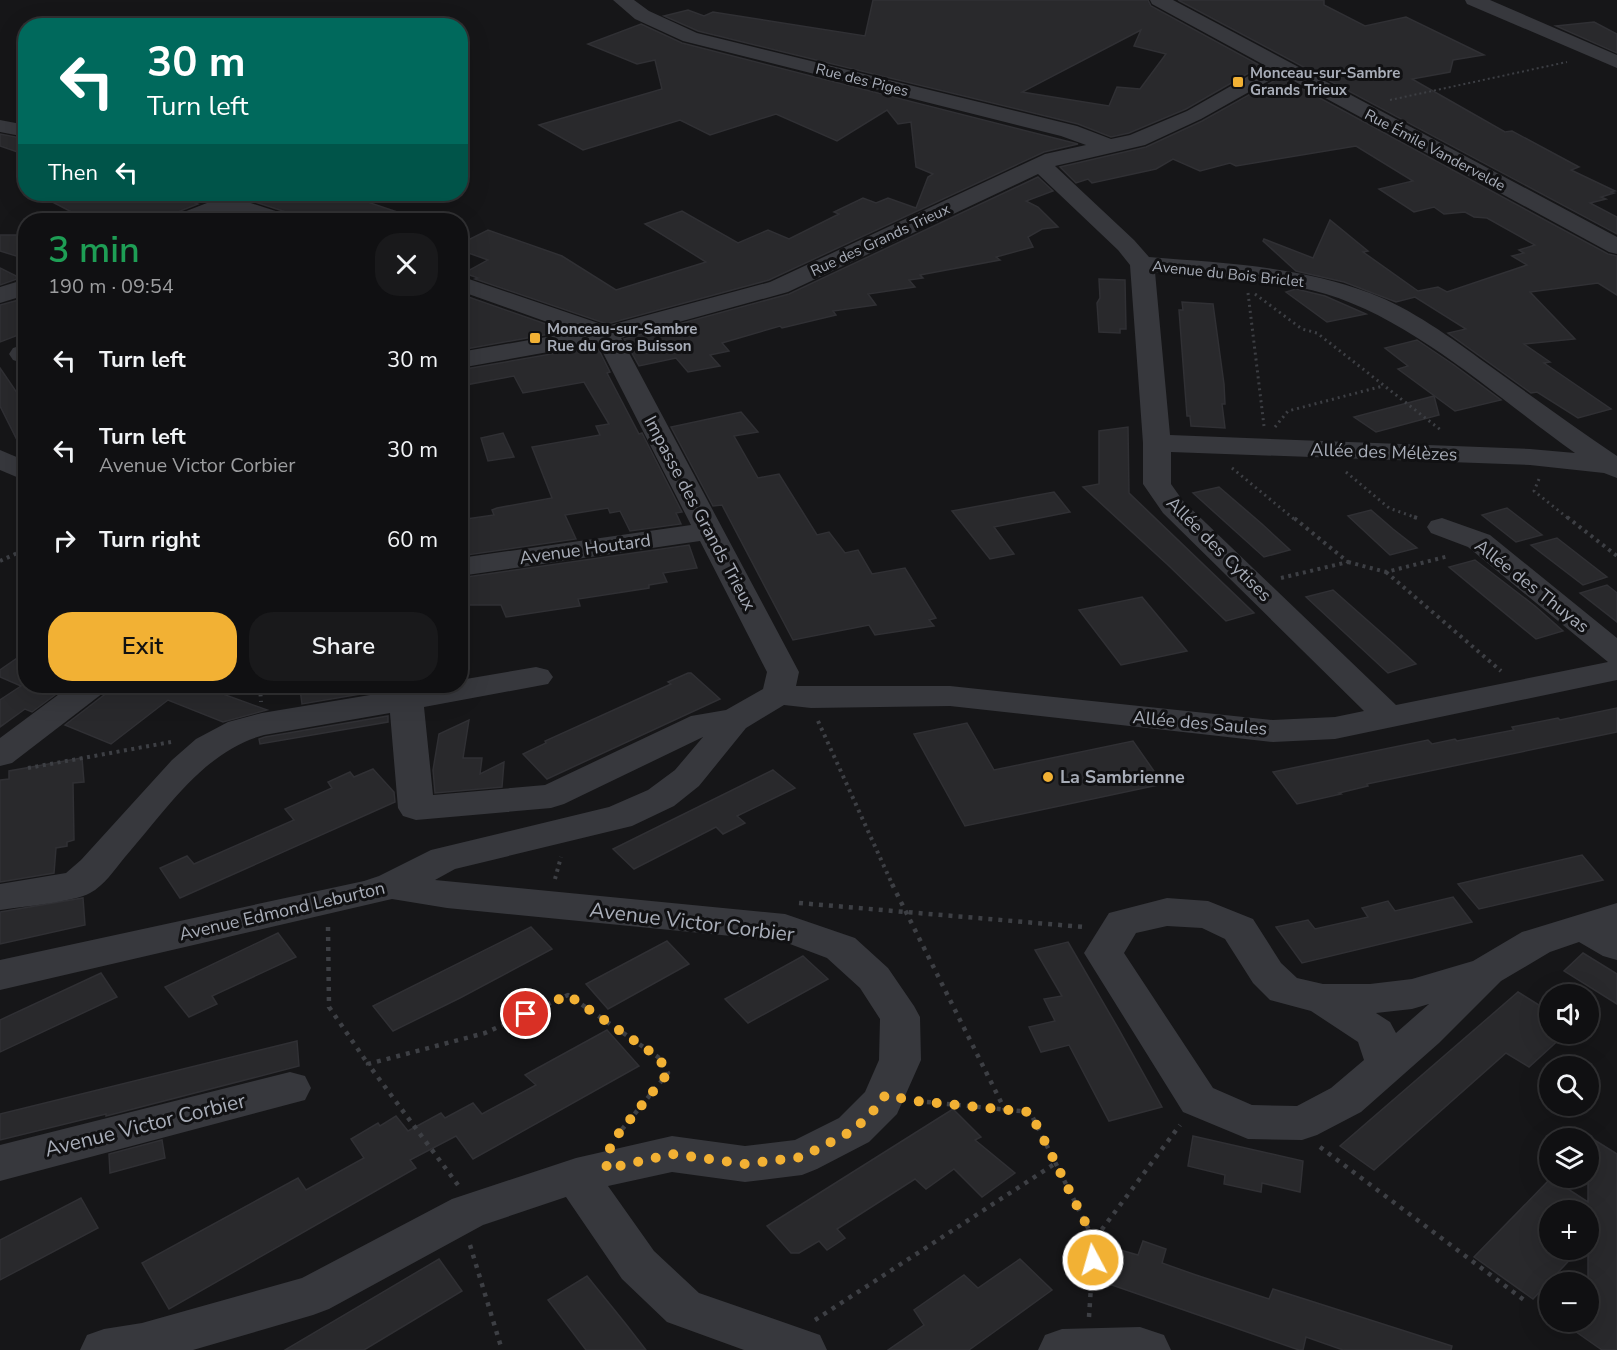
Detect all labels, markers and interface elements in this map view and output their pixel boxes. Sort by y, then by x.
text: 30 m [147,34,246,91]
icon: left [48,42,126,120]
street label: Rue des Piges [813,59,911,101]
place label: Monceau-sur-Sambre Grands Trieux [1250,63,1400,100]
marker: Monceau-sur-Sambre Grands Trieux [1231,75,1245,89]
text: Turn left [147,88,248,125]
street label: Rue Émile Vandervelde [1361,104,1509,196]
icon: left [110,156,143,189]
text: Then [48,158,98,188]
street label: Rue des Grands Trieux [807,199,953,281]
text: 3 min [48,226,140,275]
button: close [375,233,438,296]
street label: Avenue du Bois Briclet [1151,256,1306,292]
text: 190 m · 09:54 [48,273,174,300]
place label: Monceau-sur-Sambre Rue du Gros Buisson [547,319,697,356]
marker: Monceau-sur-Sambre Rue du Gros Buisson [528,331,542,345]
icon: left [48,344,81,377]
text: Turn left [99,345,186,375]
text: 30 m [387,345,438,375]
street label: Impasse des Grands Trieux [638,412,762,615]
text: Turn left [99,422,186,452]
icon: left [48,434,81,467]
text: 30 m [387,435,438,465]
street label: Allée des Mélèzes [1310,437,1458,467]
text: Avenue Victor Corbier [99,452,295,479]
street label: Allée des Cytises [1161,491,1277,607]
icon: right [48,524,81,557]
text: Turn right [99,525,200,555]
text: 60 m [387,525,438,555]
street label: Avenue Houtard [518,528,652,570]
street label: Allée des Thuyas [1470,534,1594,638]
button: Exit [48,612,237,681]
button: Share [249,612,438,681]
street label: Allée des Saules [1132,705,1268,741]
place label: La Sambrienne [1060,765,1185,789]
marker: La Sambrienne [1041,770,1055,784]
street label: Avenue Edmond Leburton [177,876,387,946]
street label: Avenue Victor Corbier [588,896,797,949]
map controls [1539,984,1599,1332]
button: sound [1539,984,1599,1044]
pin [500,988,551,1039]
icon: arrive [509,997,542,1030]
button: search [1539,1056,1599,1116]
street label: Avenue Victor Corbier [42,1086,249,1164]
button: layers [1539,1128,1599,1188]
button: + [1539,1200,1599,1260]
position arrow [1061,1228,1125,1292]
button: − [1539,1272,1599,1332]

